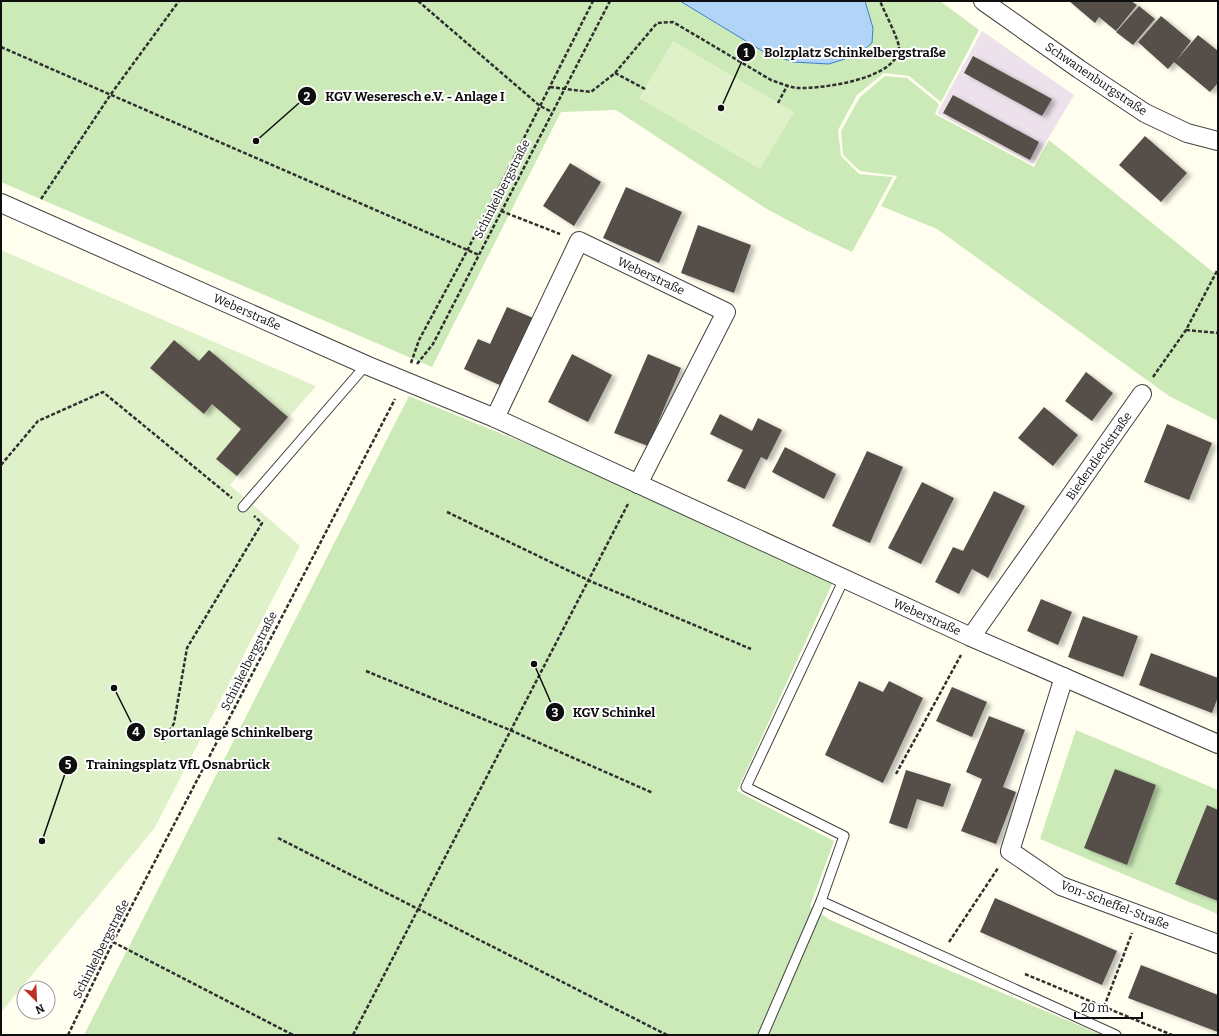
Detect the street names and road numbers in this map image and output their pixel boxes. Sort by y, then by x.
street label: Schwanenburgstraße [1042,40,1150,118]
street label: Schinkelbergstraße [471,137,533,241]
street label: Weberstraße [615,254,687,298]
street label: Weberstraße [211,291,283,333]
street label: Biedendieckstraße [1063,409,1135,503]
street label: Weberstraße [891,596,963,638]
street label: Schinkelbergstraße [218,609,280,713]
street label: Von-Scheffel-Straße [1059,878,1171,932]
street label: Schinkelbergstraße [70,897,132,1001]

